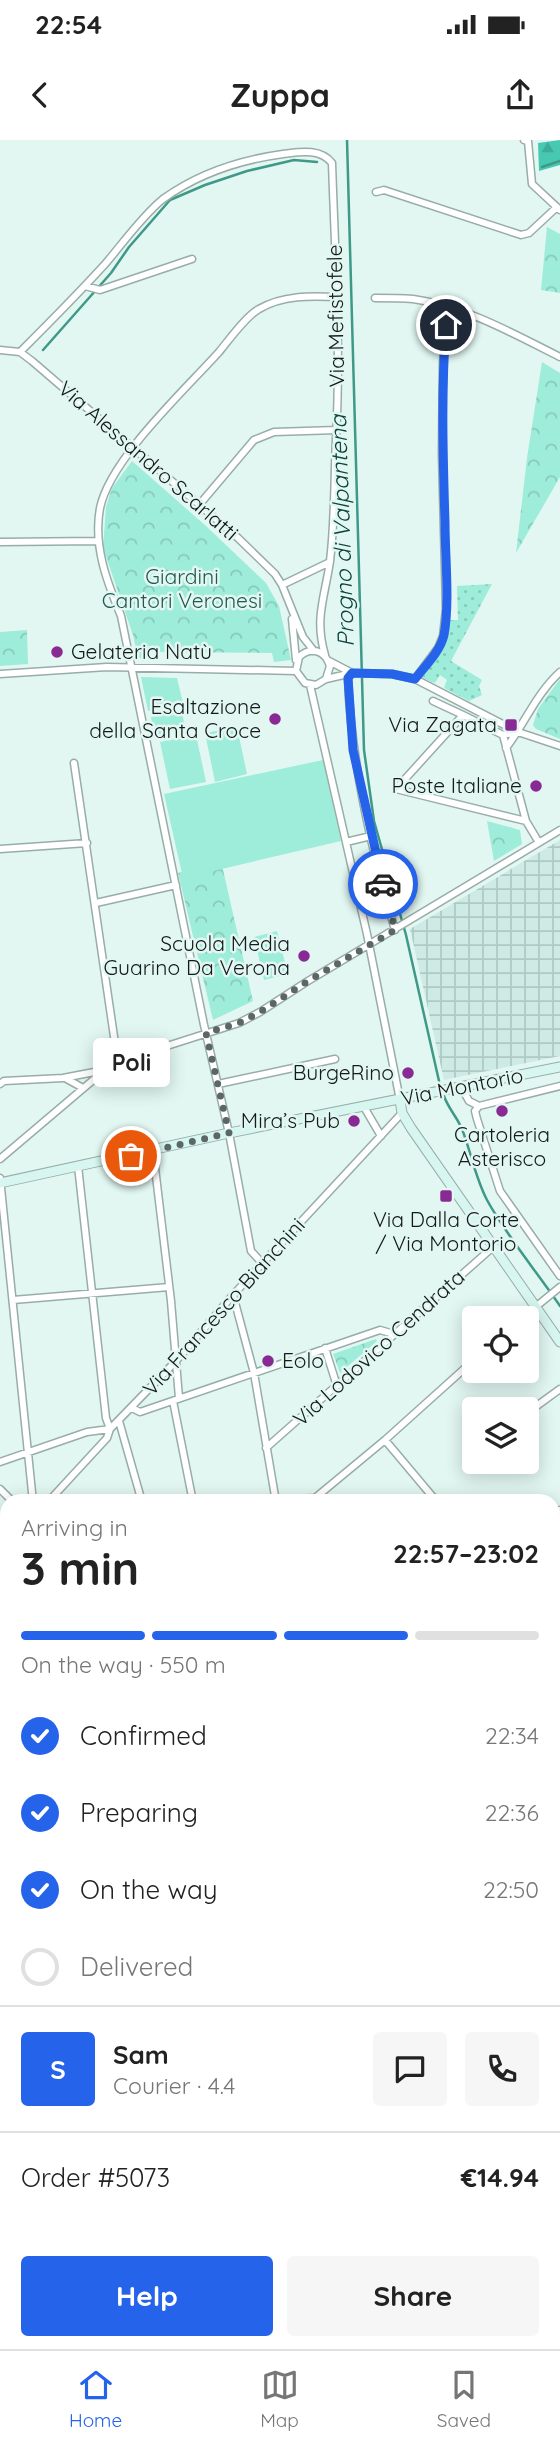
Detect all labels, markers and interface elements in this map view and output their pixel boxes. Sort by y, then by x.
text: 22:54 [35,8,102,41]
text: Zuppa [230,75,330,115]
icon: back [21,76,59,114]
icon: share [501,76,539,114]
street label: Via Mefistofele [321,244,349,388]
pin [416,295,476,355]
icon: home [427,306,465,344]
street label: Via Alessandro Scarlatti [53,375,244,546]
water label: Progno di Valpantena [323,413,360,648]
park label: Giardini Cantori Veronesi [102,563,262,613]
place label: Gelateria Natù [71,638,212,664]
marker: Gelateria Natù [49,644,65,660]
place label: Esaltazione della Santa Croce [89,693,261,743]
marker: Esaltazione della Santa Croce [267,711,283,727]
place label: Via Zagata [388,711,497,737]
marker: Via Zagata [503,717,519,733]
place label: Poste Italiane [391,772,522,798]
marker: Poste Italiane [528,778,544,794]
courier [348,849,418,919]
icon: car [364,865,402,903]
place label: Scuola Media Guarino Da Verona [104,930,290,980]
marker: Scuola Media Guarino Da Verona [296,948,312,964]
callout: Poli [92,1037,170,1086]
text: Poli [112,1048,151,1077]
place label: BurgeRino [293,1059,394,1085]
street label: Via Montorio [398,1061,525,1111]
marker: BurgeRino [400,1065,416,1081]
marker: Cartoleria Asterisco [494,1103,510,1119]
place label: Mira’s Pub [241,1107,340,1133]
marker: Mira’s Pub [346,1113,362,1129]
place label: Cartoleria Asterisco [454,1121,550,1171]
pin [101,1126,161,1186]
icon: bag [112,1137,150,1175]
marker: Via Dalla Corte / Via Montorio [438,1188,454,1204]
place label: Via Dalla Corte / Via Montorio [373,1206,519,1256]
street label: Via Francesco Bianchini [137,1212,310,1401]
street label: Via Lodovico Cendrata [287,1263,469,1431]
map controls [462,1306,539,1474]
button: locate [462,1306,539,1383]
place label: Eolo [282,1347,324,1373]
marker: Eolo [260,1353,276,1369]
button: layers [462,1397,539,1474]
text: Arriving in [21,1513,128,1542]
text: 22:57–23:02 [393,1537,539,1570]
text: 3 min [21,1539,139,1597]
text: On the way · 550 m [21,1650,226,1679]
icon: check [21,1717,59,1755]
text: Confirmed [80,1719,207,1752]
text: 22:34 [485,1721,539,1750]
icon: check [21,1794,59,1832]
text: Preparing [80,1796,198,1829]
text: 22:36 [485,1798,539,1827]
icon: check [21,1871,59,1909]
text: On the way [80,1873,218,1906]
text: 22:50 [483,1875,539,1904]
text: Delivered [80,1950,193,1983]
button: chat [373,2032,447,2106]
button: phone [465,2032,539,2106]
text: Sam [113,2038,169,2071]
text: S [50,2053,66,2086]
text: Courier · 4.4 [113,2071,235,2100]
text: Order #5073 [21,2161,170,2194]
text: €14.94 [461,2161,539,2194]
button: Help [21,2256,273,2336]
button: Share [287,2256,539,2336]
tab: Home [69,2366,122,2432]
tab: Map [260,2366,299,2432]
tab: Saved [437,2366,491,2432]

